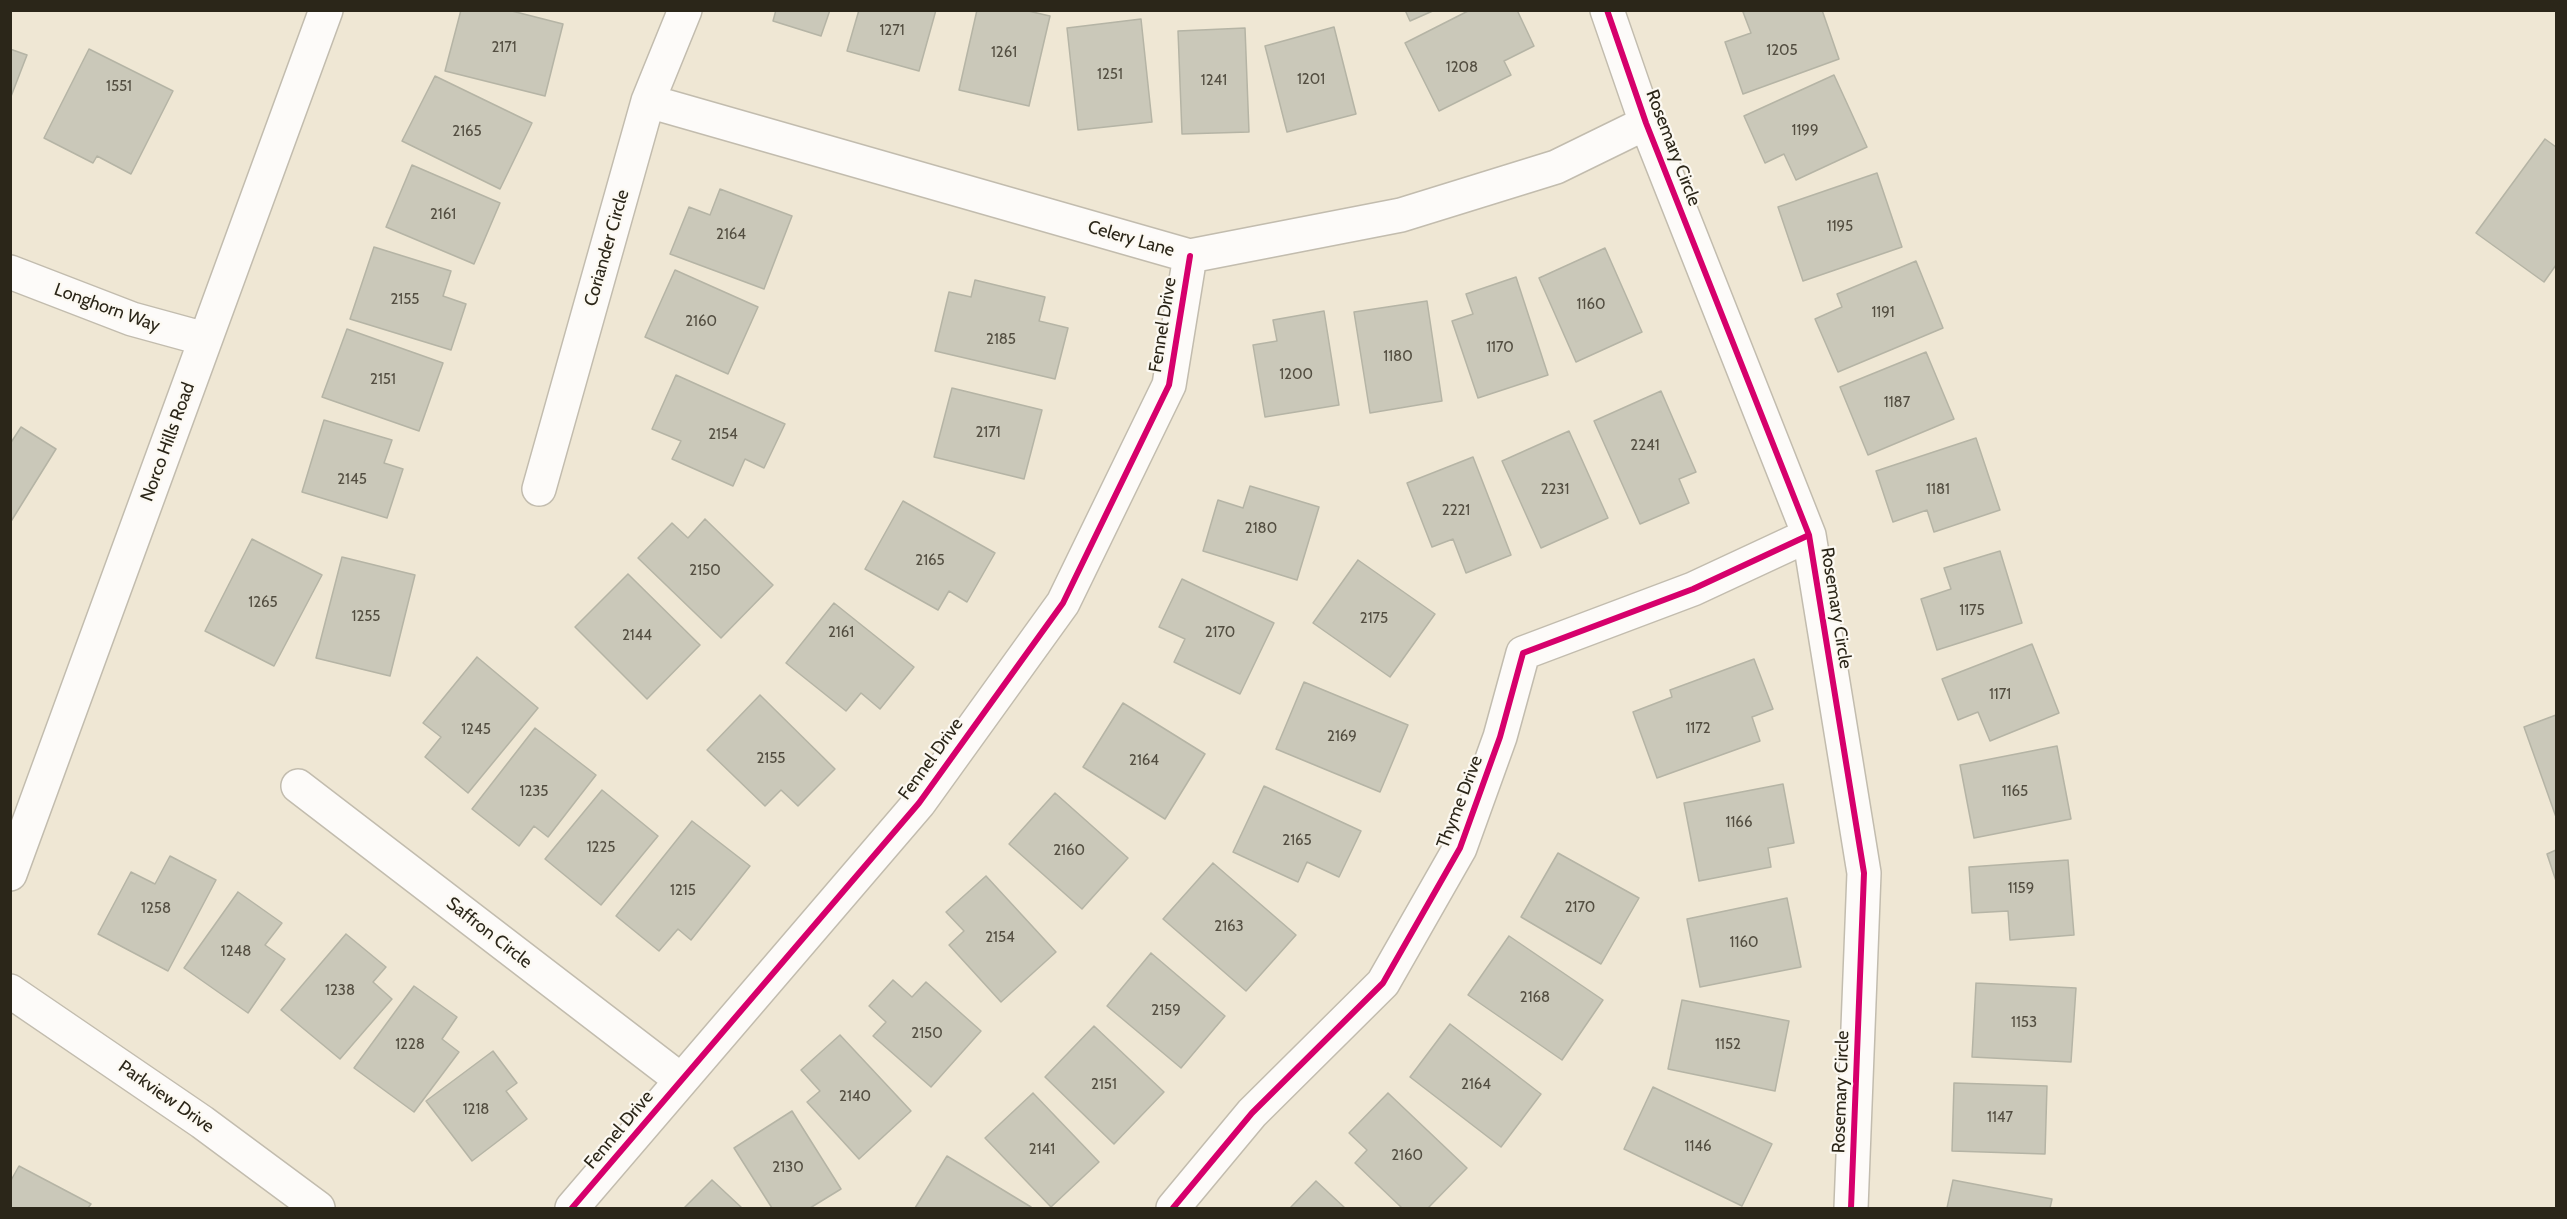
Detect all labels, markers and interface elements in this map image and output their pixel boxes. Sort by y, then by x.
house number: 1271 [879,22,905,40]
house number: 2171 [491,39,517,57]
house number: 1205 [1766,42,1798,60]
house number: 1261 [991,44,1017,62]
house number: 1208 [1446,59,1478,77]
house number: 1251 [1097,66,1123,84]
house number: 1201 [1297,71,1325,89]
house number: 1241 [1201,72,1227,90]
house number: 1551 [106,78,132,96]
street label: Rosemary Circle [1641,87,1705,209]
house number: 1199 [1792,122,1818,140]
house number: 2165 [452,123,482,141]
street label: Coriander Circle [580,187,634,309]
house number: 2161 [430,206,456,224]
street label: Celery Lane [1085,216,1177,262]
house number: 1195 [1827,218,1853,236]
house number: 2164 [716,226,746,244]
street label: Fennel Drive [1145,276,1181,374]
street label: Longhorn Way [51,279,163,337]
house number: 2155 [391,291,419,309]
house number: 1160 [1577,296,1605,314]
house number: 1191 [1871,304,1895,322]
house number: 2160 [685,313,717,331]
house number: 2185 [986,331,1016,349]
house number: 1170 [1486,339,1514,357]
house number: 1180 [1383,348,1413,366]
house number: 1200 [1279,366,1313,384]
house number: 2151 [370,371,396,389]
street label: Norco Hills Road [136,379,200,505]
house number: 1187 [1884,394,1910,412]
house number: 2171 [975,424,1001,442]
house number: 2154 [708,426,738,444]
house number: 2241 [1630,437,1660,455]
house number: 2145 [337,471,367,489]
house number: 2231 [1541,481,1569,499]
house number: 1181 [1926,481,1950,499]
house number: 2221 [1442,502,1470,520]
house number: 2180 [1245,520,1277,538]
street label: Rosemary Circle [1816,546,1856,670]
house number: 2165 [915,552,945,570]
house number: 2150 [689,562,721,580]
house number: 1265 [248,594,278,612]
house number: 1175 [1959,602,1985,620]
house number: 1255 [352,608,380,626]
house number: 2175 [1360,610,1388,628]
house number: 2161 [828,624,854,642]
house number: 2170 [1205,624,1235,642]
house number: 2144 [622,627,652,645]
house number: 1171 [1989,686,2011,704]
street label: Fennel Drive [894,714,968,804]
house number: 1172 [1685,720,1711,738]
house number: 1245 [461,721,491,739]
house number: 2169 [1327,728,1357,746]
house number: 2155 [757,750,785,768]
house number: 2164 [1129,752,1159,770]
street label: Thyme Drive [1432,753,1488,851]
house number: 1235 [520,783,548,801]
house number: 1165 [2002,783,2028,801]
house number: 1166 [1726,814,1752,832]
house number: 2165 [1282,832,1312,850]
house number: 1225 [587,839,615,857]
house number: 2160 [1053,842,1085,860]
house number: 1159 [2008,880,2034,898]
house number: 1215 [670,882,696,900]
street label: Saffron Circle [442,893,536,973]
house number: 2170 [1565,899,1595,917]
house number: 1258 [141,900,171,918]
house number: 2163 [1214,918,1244,936]
house number: 2154 [985,929,1015,947]
house number: 1160 [1730,934,1758,952]
house number: 1248 [221,943,251,961]
house number: 1238 [325,982,355,1000]
house number: 2168 [1520,989,1550,1007]
house number: 2159 [1151,1002,1181,1020]
house number: 1153 [2011,1014,2037,1032]
house number: 2150 [911,1025,943,1043]
street label: Rosemary Circle [1828,1030,1854,1154]
house number: 1228 [395,1036,425,1054]
house number: 1152 [1715,1036,1741,1054]
street label: Parkview Drive [114,1056,218,1138]
house number: 2151 [1091,1076,1117,1094]
house number: 2164 [1461,1076,1491,1094]
street label: Fennel Drive [580,1086,658,1174]
house number: 2140 [839,1088,871,1106]
house number: 1218 [463,1101,489,1119]
house number: 1147 [1987,1109,2013,1127]
house number: 1146 [1685,1138,1711,1156]
house number: 2141 [1029,1141,1055,1159]
house number: 2160 [1391,1147,1423,1165]
house number: 2130 [772,1159,804,1177]

